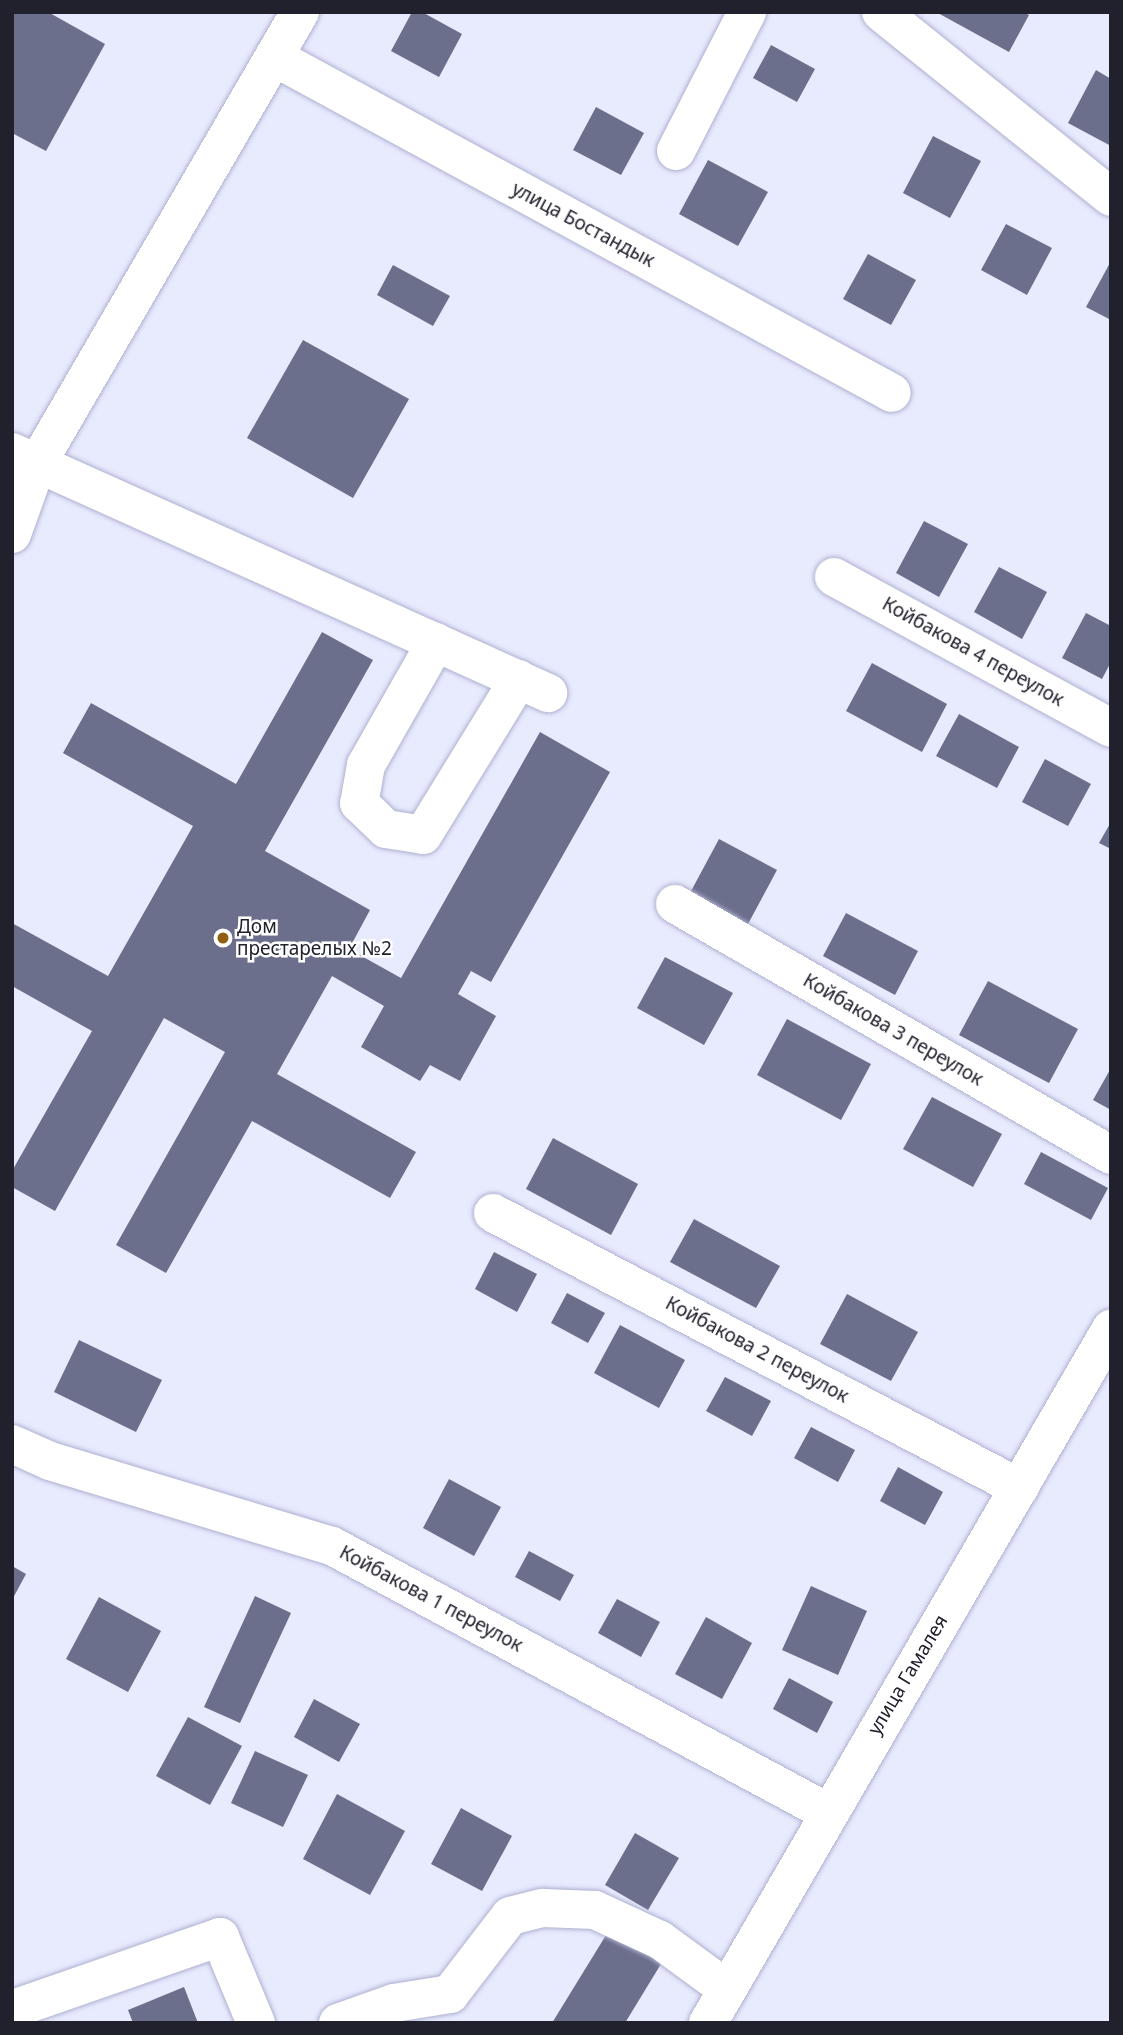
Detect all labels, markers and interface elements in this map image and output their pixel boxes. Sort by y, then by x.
street label: улица Бостандык [508,178,658,272]
street label: Койбакова 4 переулок [878,593,1068,711]
place label: Дом престарелых №2 [237,916,392,960]
marker: Дом престарелых №2 [215,930,231,946]
street label: Койбакова 3 переулок [799,969,987,1091]
street label: Койбакова 2 переулок [662,1292,852,1408]
street label: Койбакова 1 переулок [336,1541,526,1657]
street label: улица Гамалея [863,1611,953,1739]

